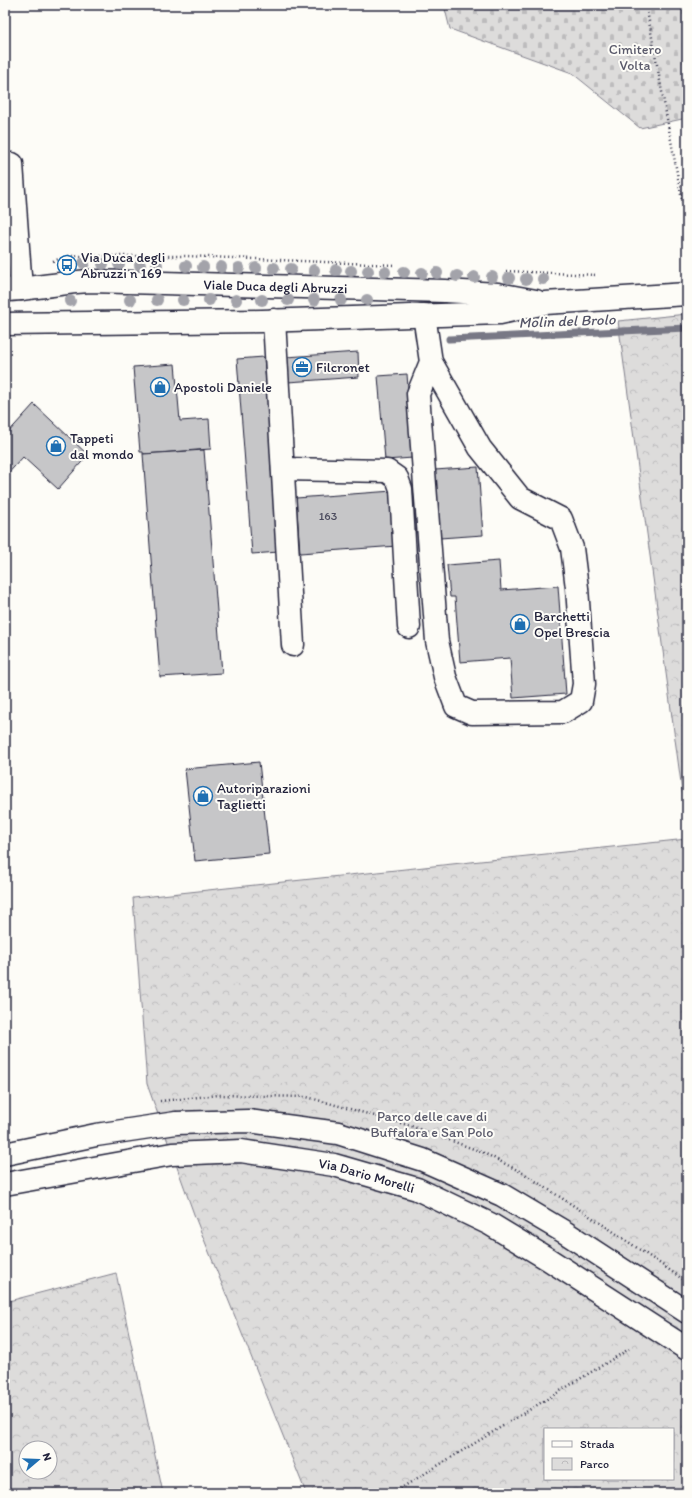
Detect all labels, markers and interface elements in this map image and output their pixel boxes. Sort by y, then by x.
park label: Cimitero Volta [609,41,661,74]
place label: Via Duca degli Abruzzi n 169 [81,249,165,282]
bus stop icon: Via Duca degli Abruzzi n 169 [56,254,78,276]
street label: Viale Duca degli Abruzzi [203,276,348,297]
water label: Molin del Brolo [518,310,616,332]
office icon: Filcronet [291,356,313,378]
place label: Filcronet [316,359,370,376]
shop icon: Apostoli Daniele [149,376,171,398]
place label: Apostoli Daniele [174,379,272,396]
place label: Tappeti dal mondo [70,430,134,463]
shop icon: Tappeti dal mondo [45,435,67,457]
house number: 163 [319,509,338,523]
place label: Barchetti Opel Brescia [534,608,611,641]
shop icon: Barchetti Opel Brescia [509,613,531,635]
place label: Autoriparazioni Taglietti [217,780,311,813]
shop icon: Autoriparazioni Taglietti [192,785,214,807]
park label: Parco delle cave di Buffalora e San Polo [371,1108,493,1141]
street label: Via Dario Morelli [318,1154,417,1196]
legend [544,1428,674,1480]
text: Strada [580,1437,615,1451]
north arrow [18,1440,58,1480]
text: N [40,1451,54,1463]
text: Parco [580,1457,609,1471]

